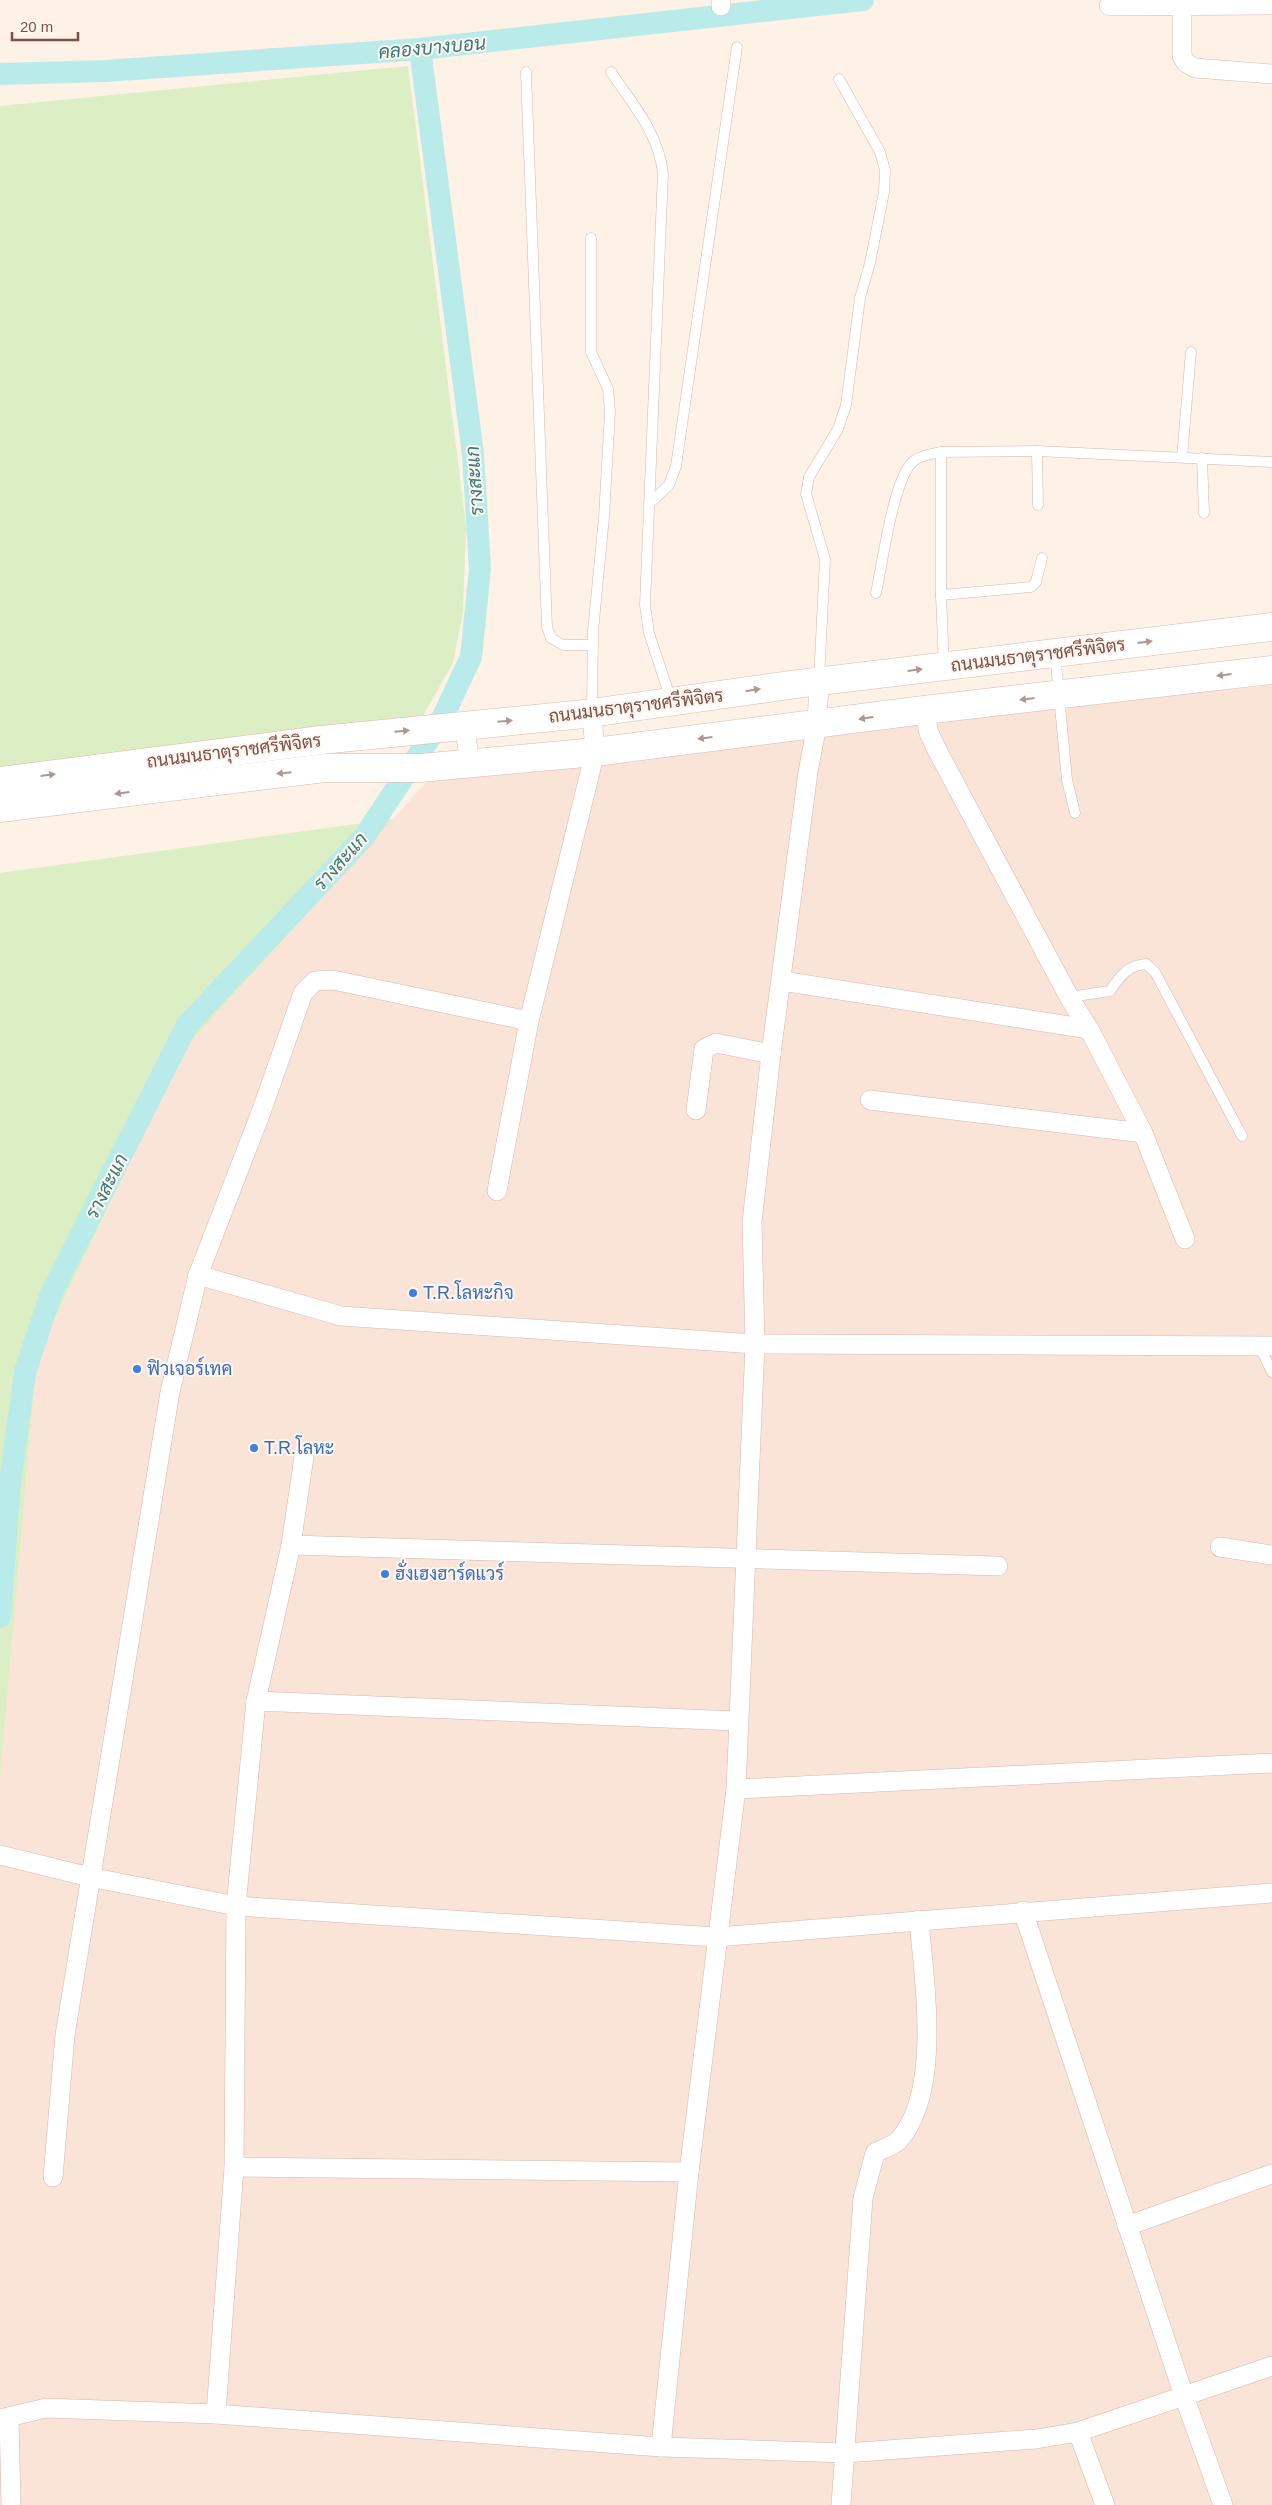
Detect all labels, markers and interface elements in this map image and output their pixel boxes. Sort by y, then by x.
scale bar [12,10,79,42]
text: 20 m [20,18,53,35]
water label: คลองบางบอน [377,32,487,63]
water label: รางสะแก [462,445,487,517]
street label: ถนนมนธาตุราชศรีพิจิตร [949,631,1127,678]
one-way arrow [1138,638,1154,646]
one-way arrow [907,666,923,674]
one-way arrow [1215,671,1231,679]
street label: ถนนมนธาตุราชศรีพิจิตร [547,682,725,729]
one-way arrow [746,686,762,694]
one-way arrow [1019,695,1035,703]
one-way arrow [858,714,874,722]
one-way arrow [498,717,514,725]
street label: ถนนมนธาตุราชศรีพิจิตร [145,727,323,774]
one-way arrow [394,727,410,735]
one-way arrow [697,734,713,742]
one-way arrow [275,769,291,777]
one-way arrow [41,771,57,779]
one-way arrow [114,789,130,797]
water label: รางสะแก [309,828,372,894]
water label: รางสะแก [81,1150,132,1222]
place label: T.R.โลหะกิจ [423,1280,514,1303]
marker: T.R.โลหะกิจ [407,1287,419,1299]
place label: ฟิวเจอร์เทค [147,1356,232,1379]
marker: ฟิวเจอร์เทค [131,1363,143,1375]
place label: T.R.โลหะ [264,1435,334,1458]
marker: T.R.โลหะ [248,1442,260,1454]
place label: ฮั่งเฮงฮาร์ดแวร์ [395,1559,504,1584]
marker: ฮั่งเฮงฮาร์ดแวร์ [379,1568,391,1580]

